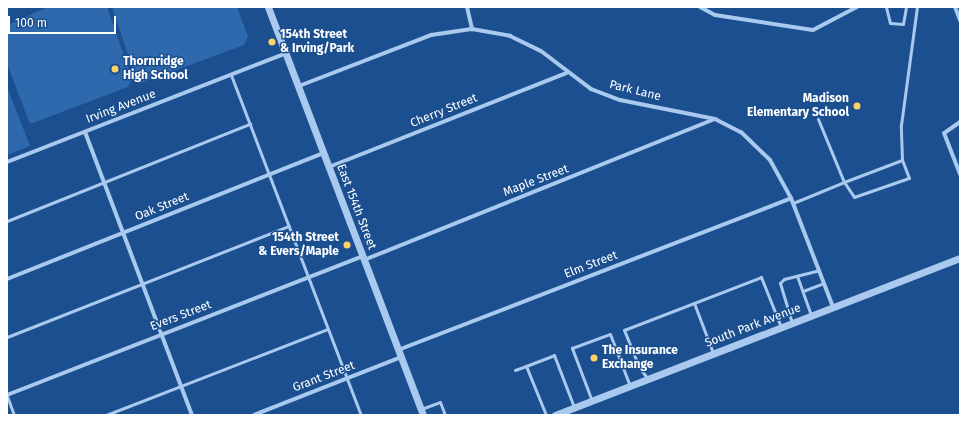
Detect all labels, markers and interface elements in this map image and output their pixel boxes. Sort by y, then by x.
scale bar [10,8,118,34]
text: 100 m [15,16,47,30]
place label: 154th Street & Irving/Park [280,28,354,56]
marker: 154th Street & Irving/Park [267,37,277,47]
place label: Thornridge High School [123,55,188,83]
marker: Thornridge High School [110,64,120,74]
street label: Park Lane [608,78,662,104]
street label: Irving Avenue [84,87,158,127]
street label: Cherry Street [408,91,480,131]
place label: Madison Elementary School [747,92,849,120]
marker: Madison Elementary School [852,101,862,111]
street label: East 154th Street [333,162,379,252]
street label: Maple Street [501,162,571,200]
street label: Oak Street [133,190,191,224]
place label: 154th Street & Evers/Maple [258,231,339,259]
marker: 154th Street & Evers/Maple [342,240,352,250]
street label: Elm Street [562,248,620,282]
street label: Evers Street [148,298,214,334]
street label: South Park Avenue [703,301,803,351]
place label: The Insurance Exchange [602,344,678,372]
marker: The Insurance Exchange [589,353,599,363]
street label: Grant Street [291,359,357,395]

